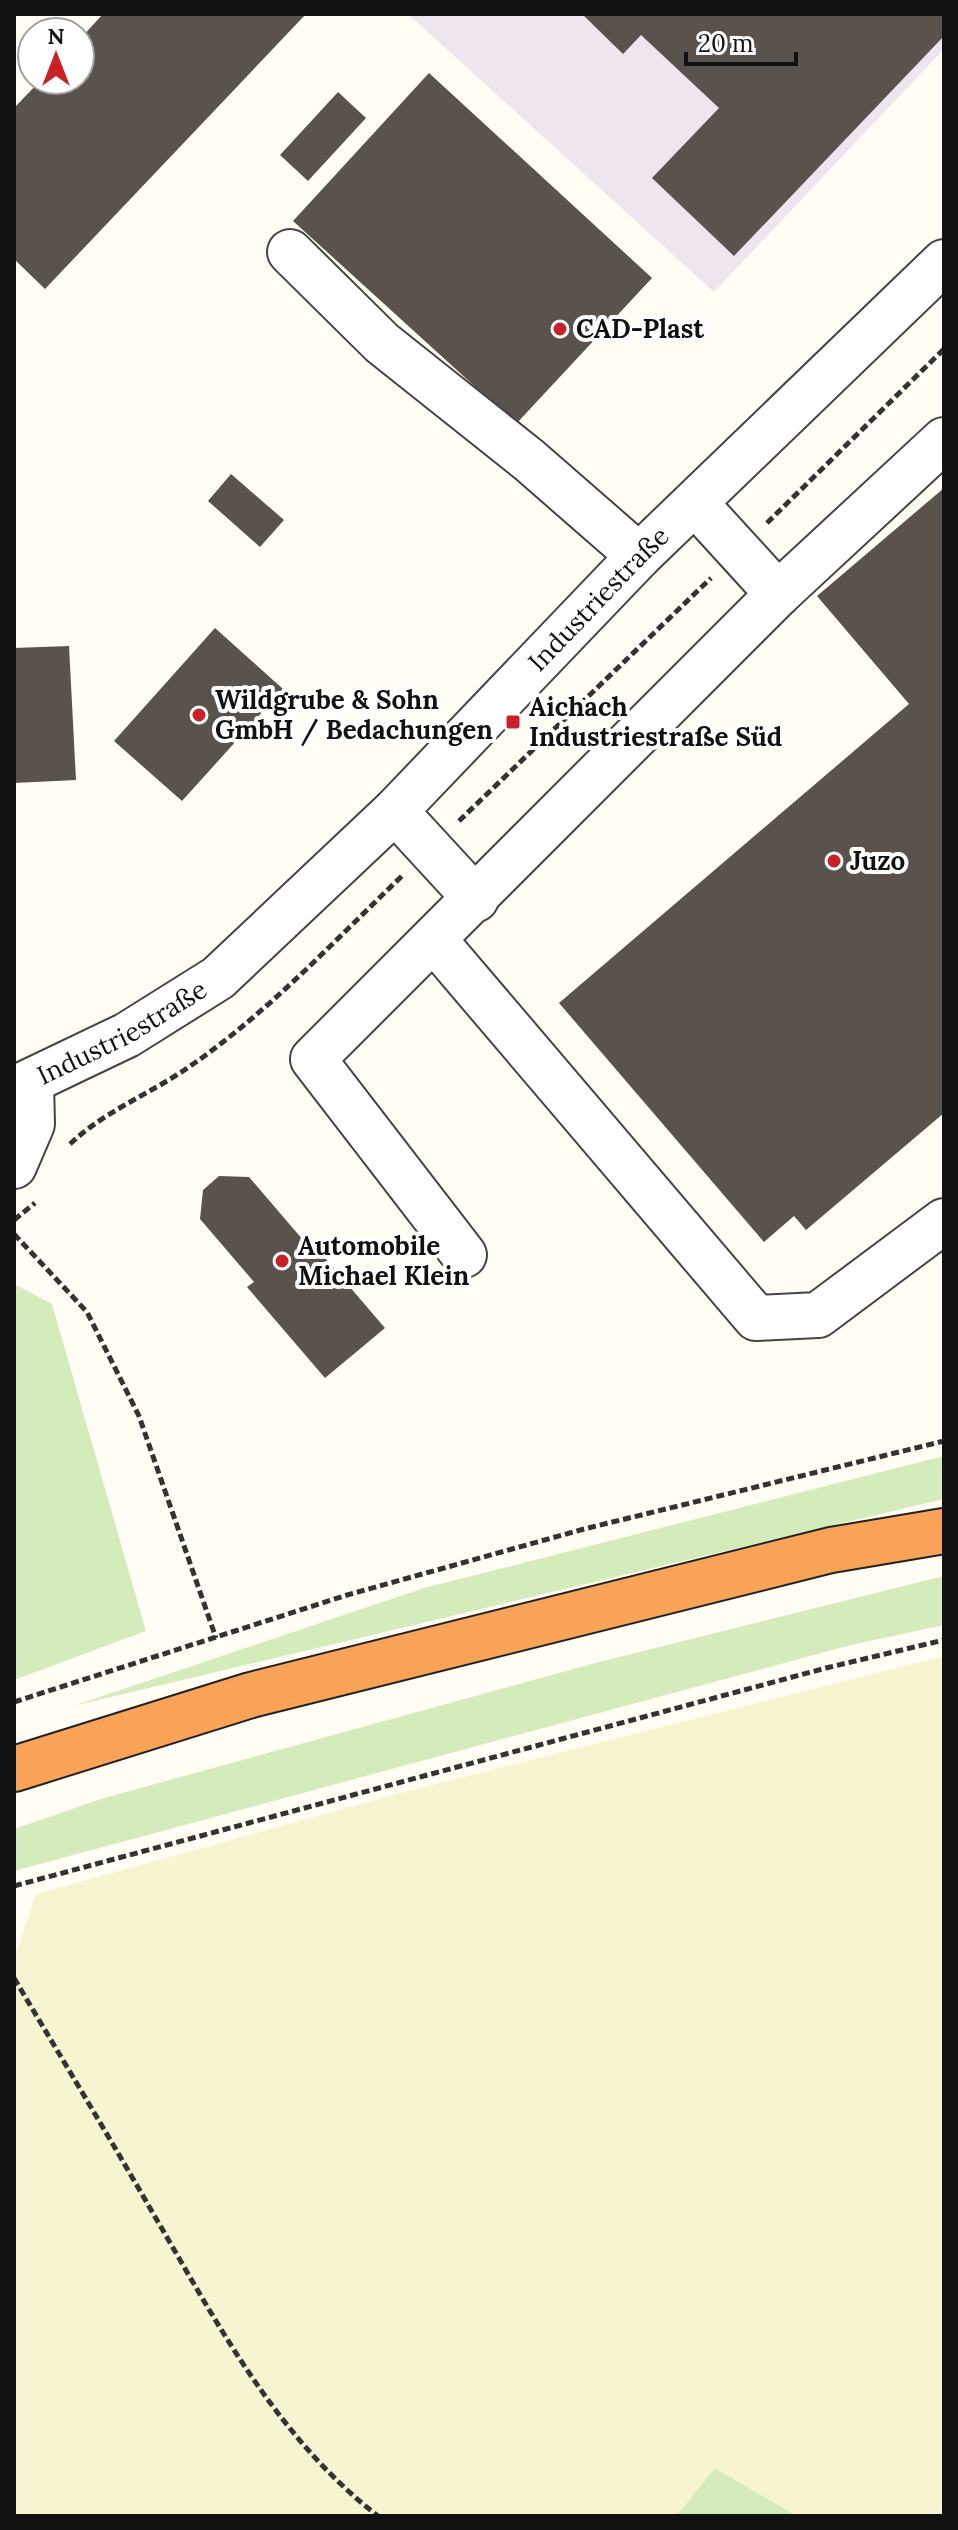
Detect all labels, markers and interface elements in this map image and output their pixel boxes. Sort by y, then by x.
north arrow [16,16,96,96]
scale bar [686,16,796,66]
text: N [47,22,65,50]
text: 20 m [698,28,754,59]
place label: CAD-Plast [576,312,705,345]
marker: CAD-Plast [551,320,569,338]
street label: Industriestraße [521,519,676,678]
place label: Wildgrube & Sohn GmbH / Bedachungen [215,683,493,747]
place label: Aichach Industriestraße Süd [529,690,782,753]
marker: Wildgrube & Sohn GmbH / Bedachungen [190,706,208,724]
marker: Aichach Industriestraße Süd [504,713,522,731]
place label: Juzo [850,844,905,877]
marker: Juzo [825,852,843,870]
street label: Industriestraße [32,972,213,1091]
place label: Automobile Michael Klein [298,1229,470,1292]
marker: Automobile Michael Klein [273,1252,291,1270]

